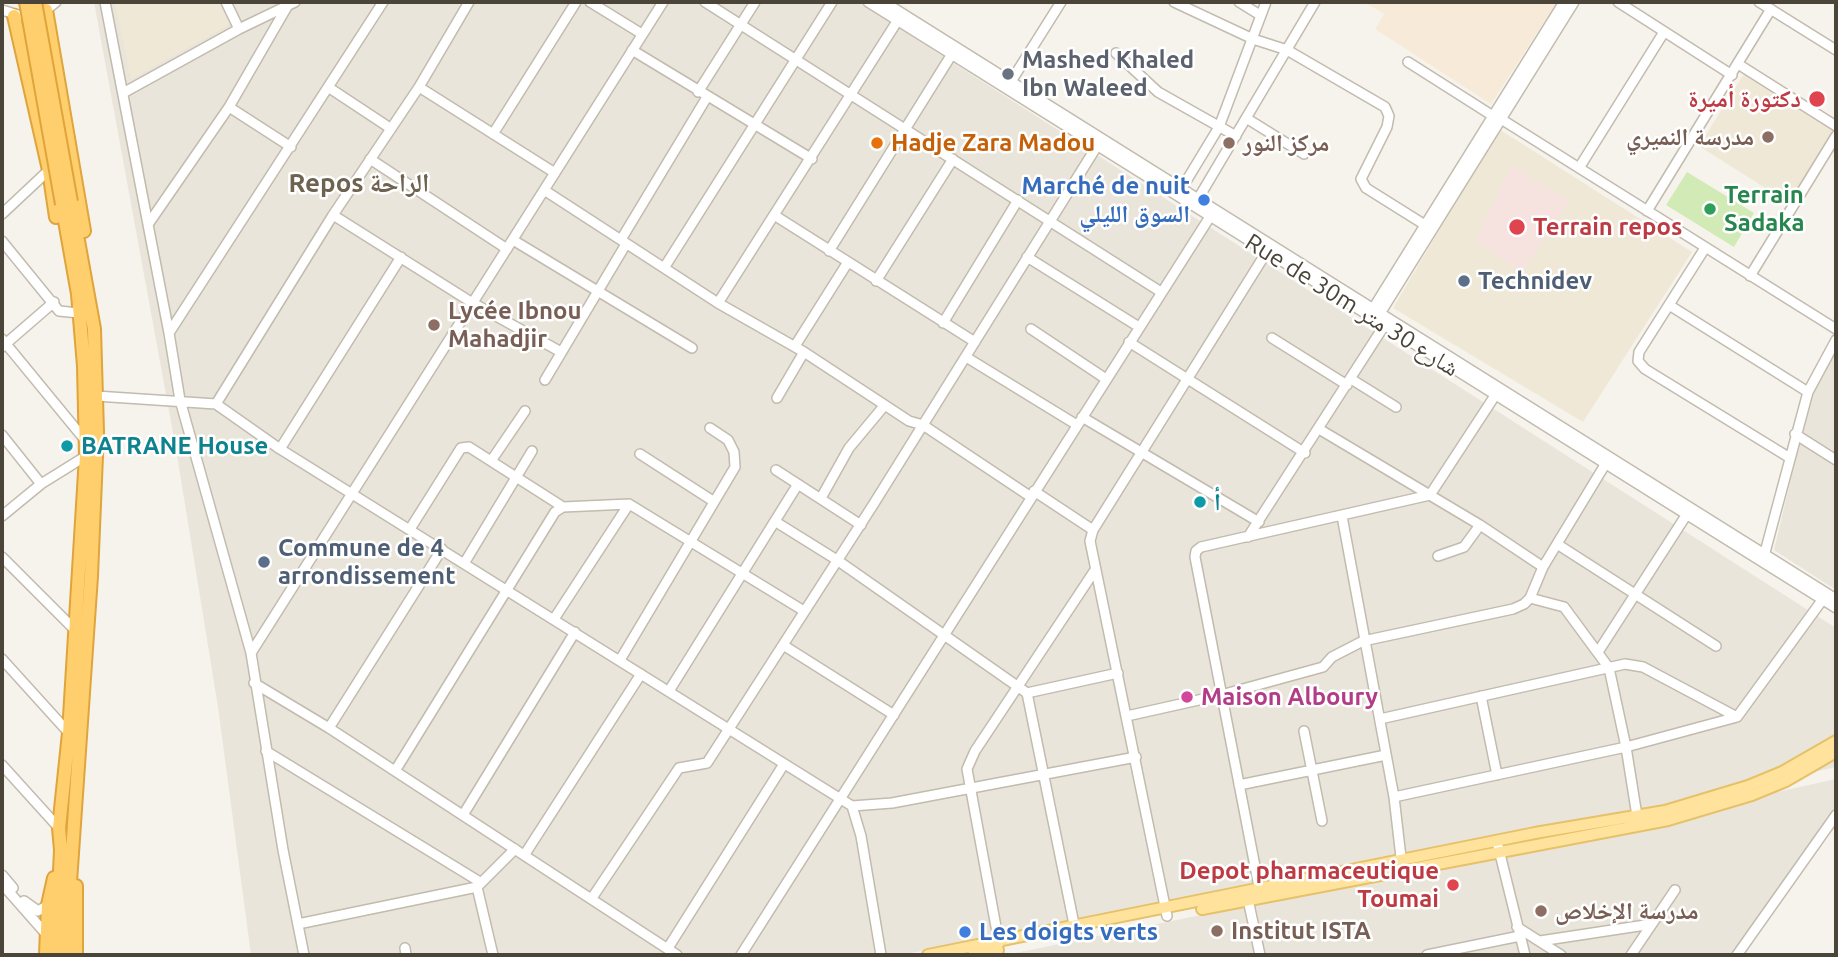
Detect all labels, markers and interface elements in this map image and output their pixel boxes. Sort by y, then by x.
place label: Mashed Khaled Ibn Waleed [1022,46,1194,102]
marker: Mashed Khaled Ibn Waleed [1000,66,1016,82]
place label: دكتورة أميرة [1688,85,1801,113]
marker: دكتورة أميرة [1807,89,1827,109]
place label: مدرسة النميري [1626,123,1754,151]
place label: Hadje Zara Madou [891,129,1095,157]
place label: مركز النور [1243,129,1329,157]
marker: مدرسة النميري [1760,129,1776,145]
marker: Hadje Zara Madou [869,135,885,151]
marker: مركز النور [1221,135,1237,151]
district label: Repos الراحة [289,167,429,199]
place label: Marché de nuit السوق الليلي [1022,172,1190,228]
place label: Terrain Sadaka [1724,181,1805,237]
marker: Marché de nuit السوق الليلي [1196,192,1212,208]
marker: Terrain Sadaka [1702,201,1718,217]
place label: Terrain repos [1533,213,1682,241]
marker: Terrain repos [1507,217,1527,237]
street label: Rue de 30m شارع 30 متر [1240,227,1464,383]
place label: Technidev [1478,267,1592,295]
marker: Technidev [1456,273,1472,289]
place label: Lycée Ibnou Mahadjir [448,297,582,353]
marker: Lycée Ibnou Mahadjir [426,317,442,333]
place label: BATRANE House [81,432,268,460]
marker: BATRANE House [59,438,75,454]
place label: أ [1214,488,1221,516]
marker: أ [1192,494,1208,510]
place label: Commune de 4 arrondissement [278,534,455,590]
marker: Commune de 4 arrondissement [256,554,272,570]
place label: Maison Alboury [1201,683,1378,711]
marker: Maison Alboury [1179,689,1195,705]
place label: Depot pharmaceutique Toumai [1179,857,1439,913]
marker: Depot pharmaceutique Toumai [1445,877,1461,893]
place label: مدرسة الإخلاص [1555,897,1698,925]
marker: مدرسة الإخلاص [1533,903,1549,919]
place label: Institut ISTA [1231,917,1371,945]
place label: Les doigts verts [979,918,1158,946]
marker: Institut ISTA [1209,923,1225,939]
marker: Les doigts verts [957,924,973,940]

